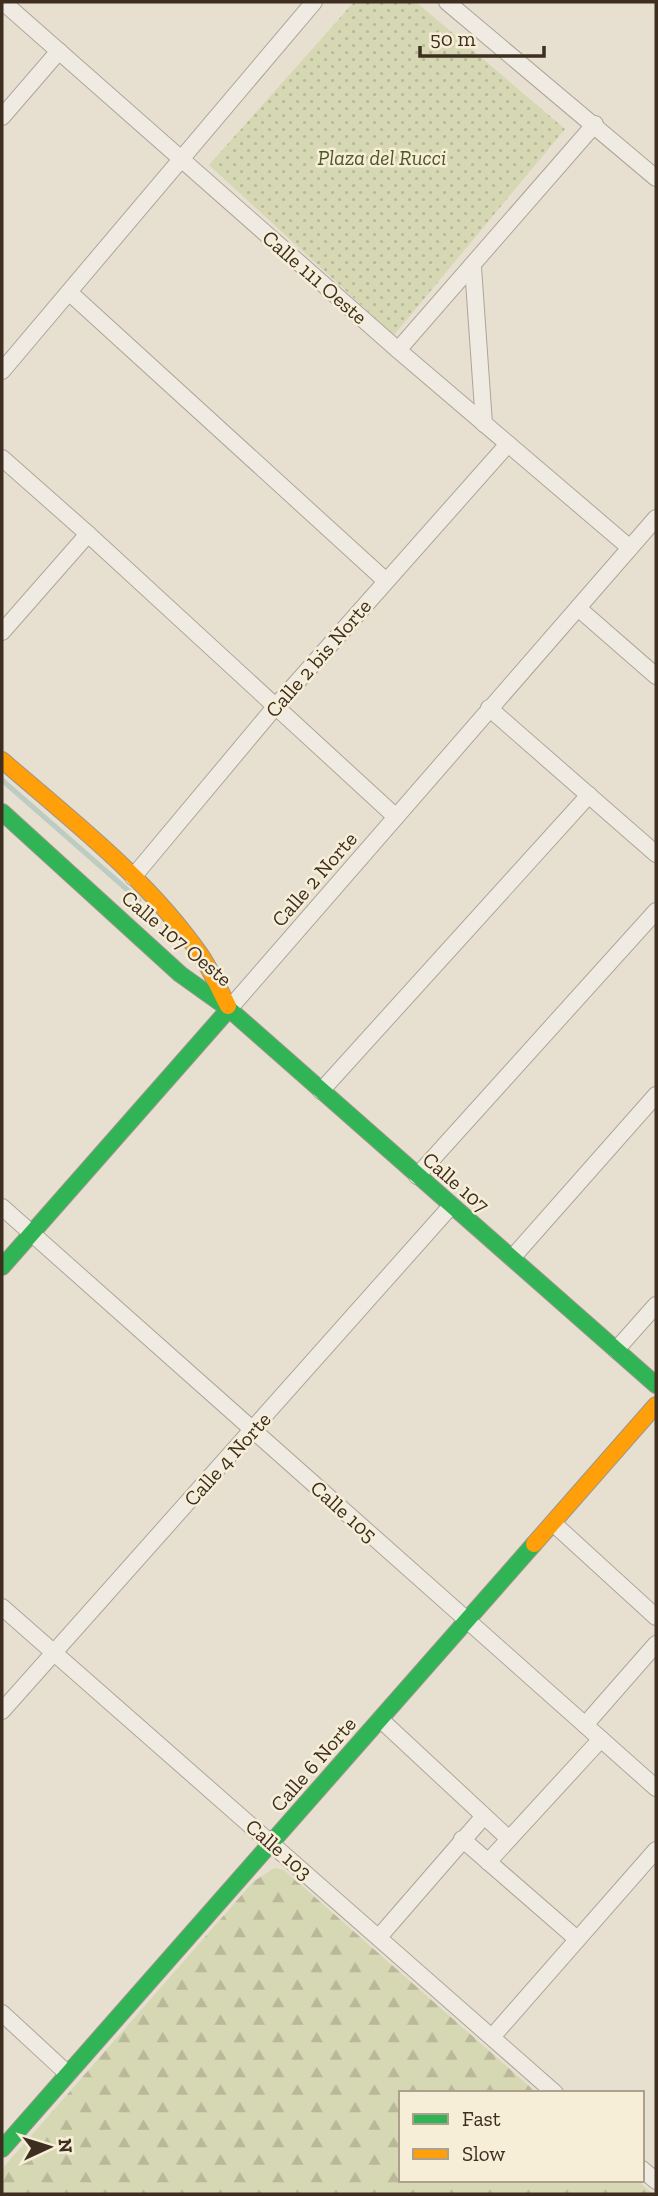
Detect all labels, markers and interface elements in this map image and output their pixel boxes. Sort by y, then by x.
scale bar [420,14,544,58]
text: 50 m [430,26,476,51]
park label: Plaza del Rucci [318,145,446,170]
street label: Calle 111 Oeste [258,225,373,329]
street label: Calle 2 bis Norte [260,594,376,722]
street label: Calle 2 Norte [266,826,362,931]
street label: Calle 107 Oeste [117,885,237,991]
street label: Calle 107 [418,1146,494,1218]
street label: Calle 4 Norte [178,1407,276,1511]
street label: Calle 105 [306,1475,382,1547]
street label: Calle 6 Norte [265,1711,361,1817]
street label: Calle 103 [241,1813,317,1885]
legend [399,2091,644,2182]
text: Fast [462,2106,501,2131]
north arrow [14,2112,84,2182]
text: N [53,2138,77,2154]
text: Slow [462,2141,505,2166]

